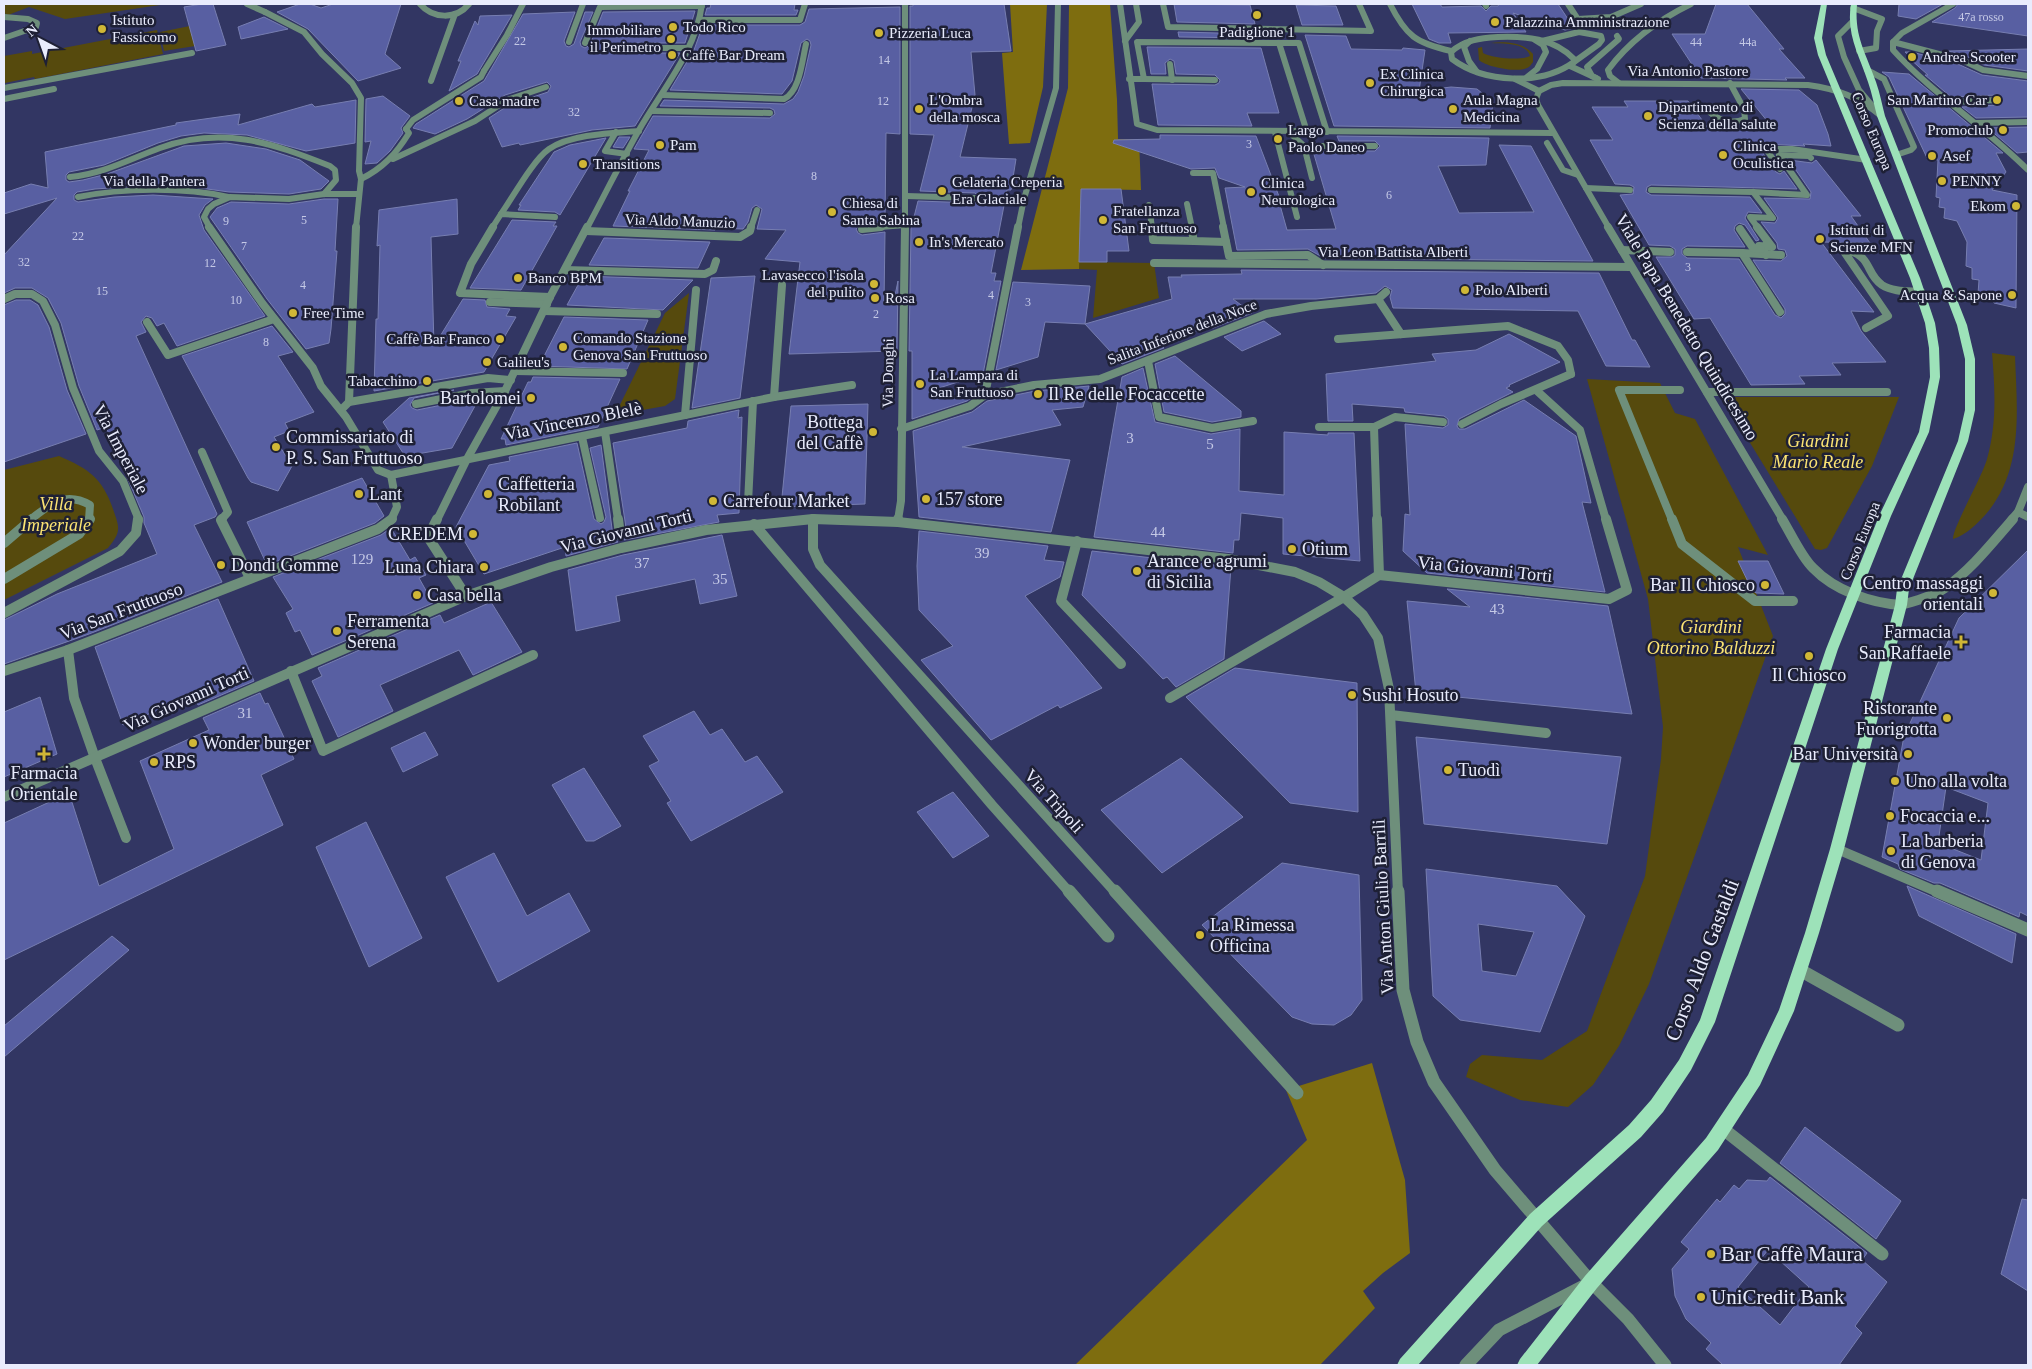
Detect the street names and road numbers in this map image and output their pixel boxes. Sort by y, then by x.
street label: Via Antonio Pastore [1628,63,1749,79]
street label: Corso Europa [1848,90,1896,173]
street label: Via della Pantera [103,173,206,189]
street label: Viale Papa Benedetto Quindicesimo [1611,210,1763,444]
street label: Via Aldo Manuzio [624,211,736,231]
street label: Via Leon Battista Alberti [1318,244,1468,260]
street label: Salita Inferiore della Noce [1105,296,1259,368]
street label: Via Donghi [879,338,897,408]
street label: Via Vincenzo Blelè [503,398,643,444]
street label: Via Imperiale [89,401,153,497]
street label: Corso Europa [1837,499,1883,582]
street label: Via Giovanni Torti [558,505,694,557]
street label: Via Giovanni Torti [1417,552,1553,586]
street label: Via San Fruttuoso [57,578,185,644]
street label: Via Giovanni Torti [120,662,252,736]
street label: Via Tripoli [1020,765,1088,837]
street label: Via Anton Giulio Barrili [1368,819,1398,995]
street label: Corso Aldo Gastaldi [1660,875,1744,1044]

